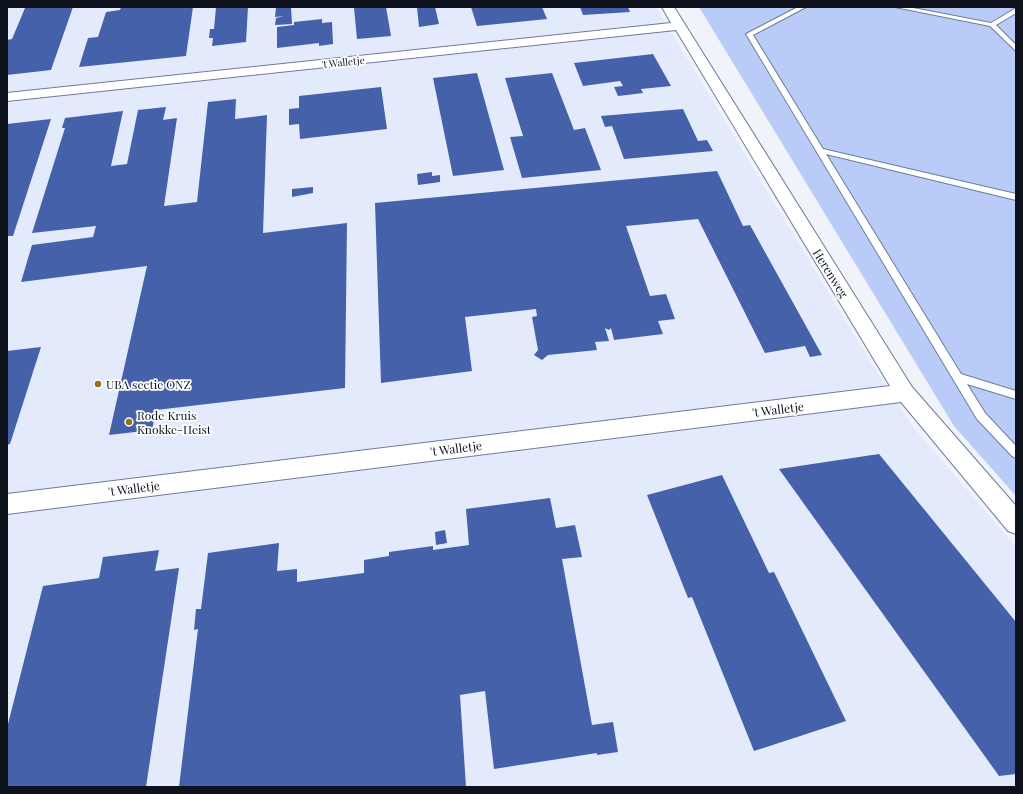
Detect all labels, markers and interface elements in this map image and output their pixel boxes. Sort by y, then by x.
street label: 't Walletje [321,53,365,71]
street label: Herenweg [810,246,853,301]
place label: UBA sectie ONZ [106,376,191,392]
marker: UBA sectie ONZ [93,379,103,389]
street label: 't Walletje [751,398,805,420]
place label: Rode Kruis Knokke-Heist [137,407,212,437]
marker: Rode Kruis Knokke-Heist [124,417,134,427]
street label: 't Walletje [429,437,483,459]
street label: 't Walletje [107,477,161,499]

